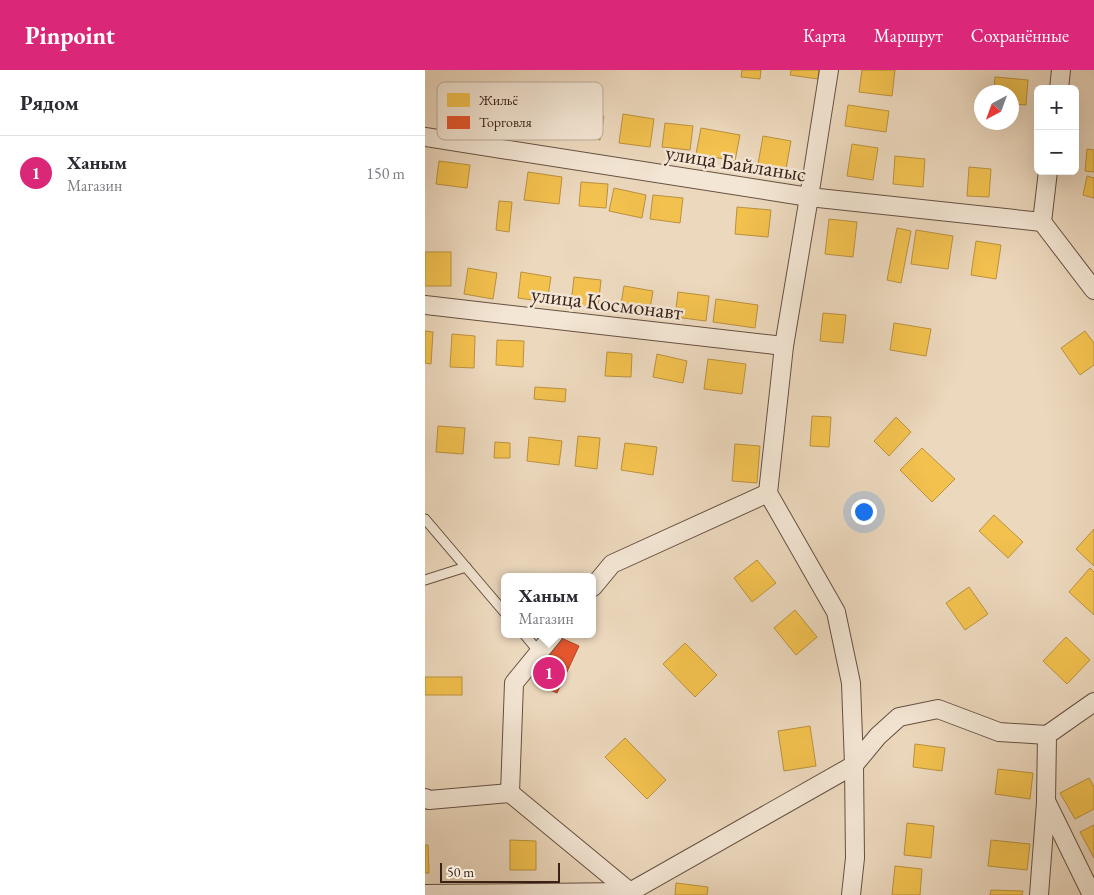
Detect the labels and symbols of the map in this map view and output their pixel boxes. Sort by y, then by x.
legend [437,82,603,140]
north arrow [974,85,1019,130]
text: Жильё [478,91,519,109]
text: Торговля [479,113,532,131]
street label: улица Байланыс [663,138,809,188]
street label: улица Космонавт [529,279,685,327]
your location [851,499,877,525]
pin: 1 [533,654,565,692]
scale bar [440,860,560,883]

